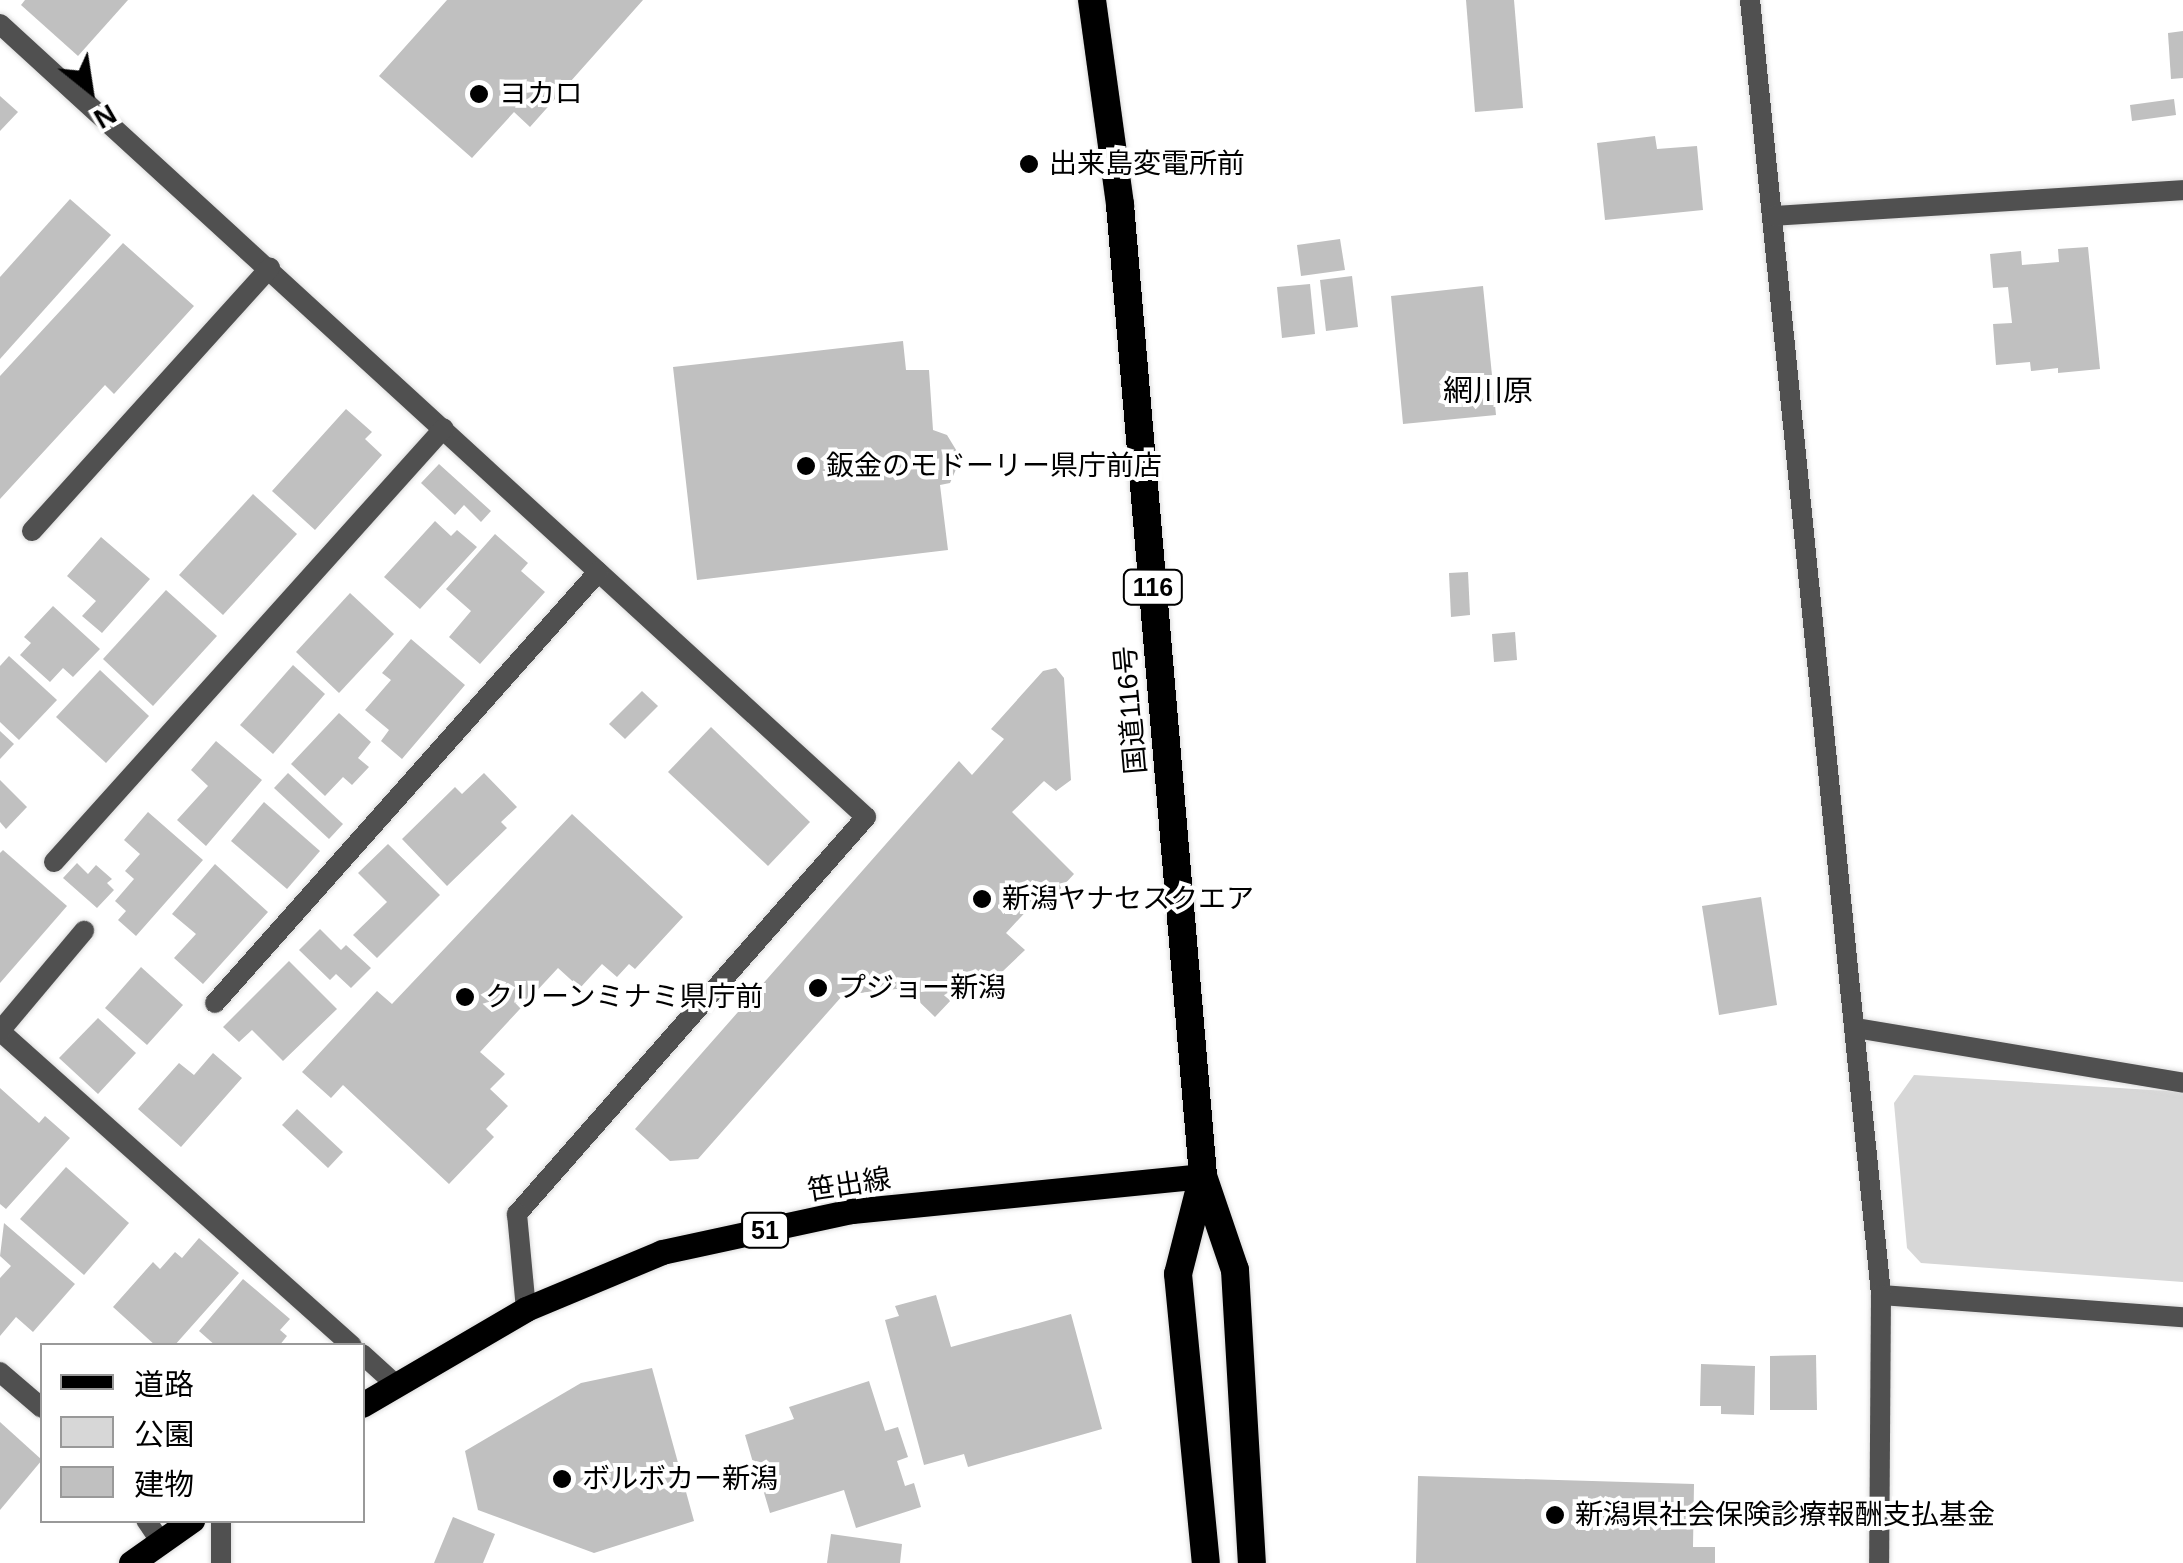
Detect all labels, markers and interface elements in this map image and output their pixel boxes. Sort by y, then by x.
north arrow [40,40,140,140]
place label: ヨカロ [499,77,583,111]
marker: ヨカロ [468,83,490,105]
text: N [89,98,122,135]
place label: 出来島変電所前 [1049,147,1245,181]
marker: 出来島変電所前 [1018,153,1040,175]
district label: 網川原 [1443,373,1533,409]
place label: 鈑金のモドーリー県庁前店 [826,449,1162,483]
marker: 鈑金のモドーリー県庁前店 [795,455,817,477]
road number: 116 [1120,567,1186,607]
street label: 国道116号 [1109,644,1153,776]
place label: 新潟ヤナセスクエア [1002,882,1254,916]
marker: 新潟ヤナセスクエア [971,888,993,910]
place label: プジョー新潟 [838,971,1006,1005]
marker: プジョー新潟 [807,977,829,999]
place label: クリーンミナミ県庁前 [485,980,765,1014]
marker: クリーンミナミ県庁前 [454,986,476,1008]
street label: 笹出線 [805,1162,893,1208]
road number: 51 [740,1210,790,1250]
legend [40,1343,365,1523]
text: 道路 [134,1368,194,1401]
text: 公園 [134,1418,194,1451]
place label: ボルボカー新潟 [582,1462,778,1496]
text: 建物 [134,1468,194,1501]
marker: ボルボカー新潟 [551,1468,573,1490]
place label: 新潟県社会保険診療報酬支払基金 [1575,1498,1995,1532]
marker: 新潟県社会保険診療報酬支払基金 [1544,1504,1566,1526]

